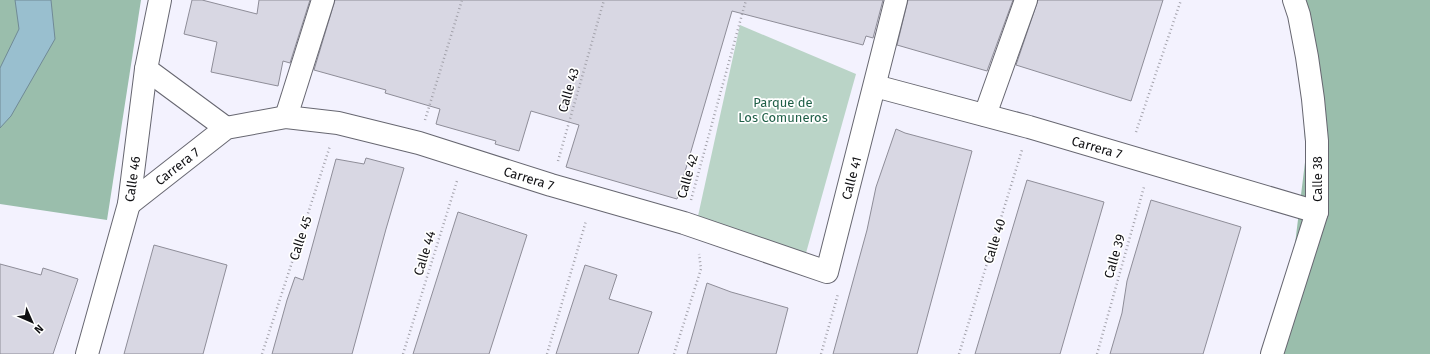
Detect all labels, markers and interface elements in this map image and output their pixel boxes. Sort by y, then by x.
street label: Calle 43 [555,66,582,114]
park label: Parque de Los Comuneros [738,95,828,125]
street label: Carrera 7 [1070,133,1124,162]
street label: Carrera 7 [152,144,203,188]
street label: Calle 42 [674,152,701,200]
street label: Calle 46 [122,155,143,203]
street label: Calle 41 [839,155,864,201]
street label: Calle 38 [1310,156,1325,202]
street label: Carrera 7 [502,164,556,193]
street label: Calle 45 [286,214,315,262]
street label: Calle 40 [981,217,1008,266]
street label: Calle 44 [411,229,438,277]
street label: Calle 39 [1101,232,1128,280]
north arrow [12,302,52,342]
text: N [32,322,46,336]

